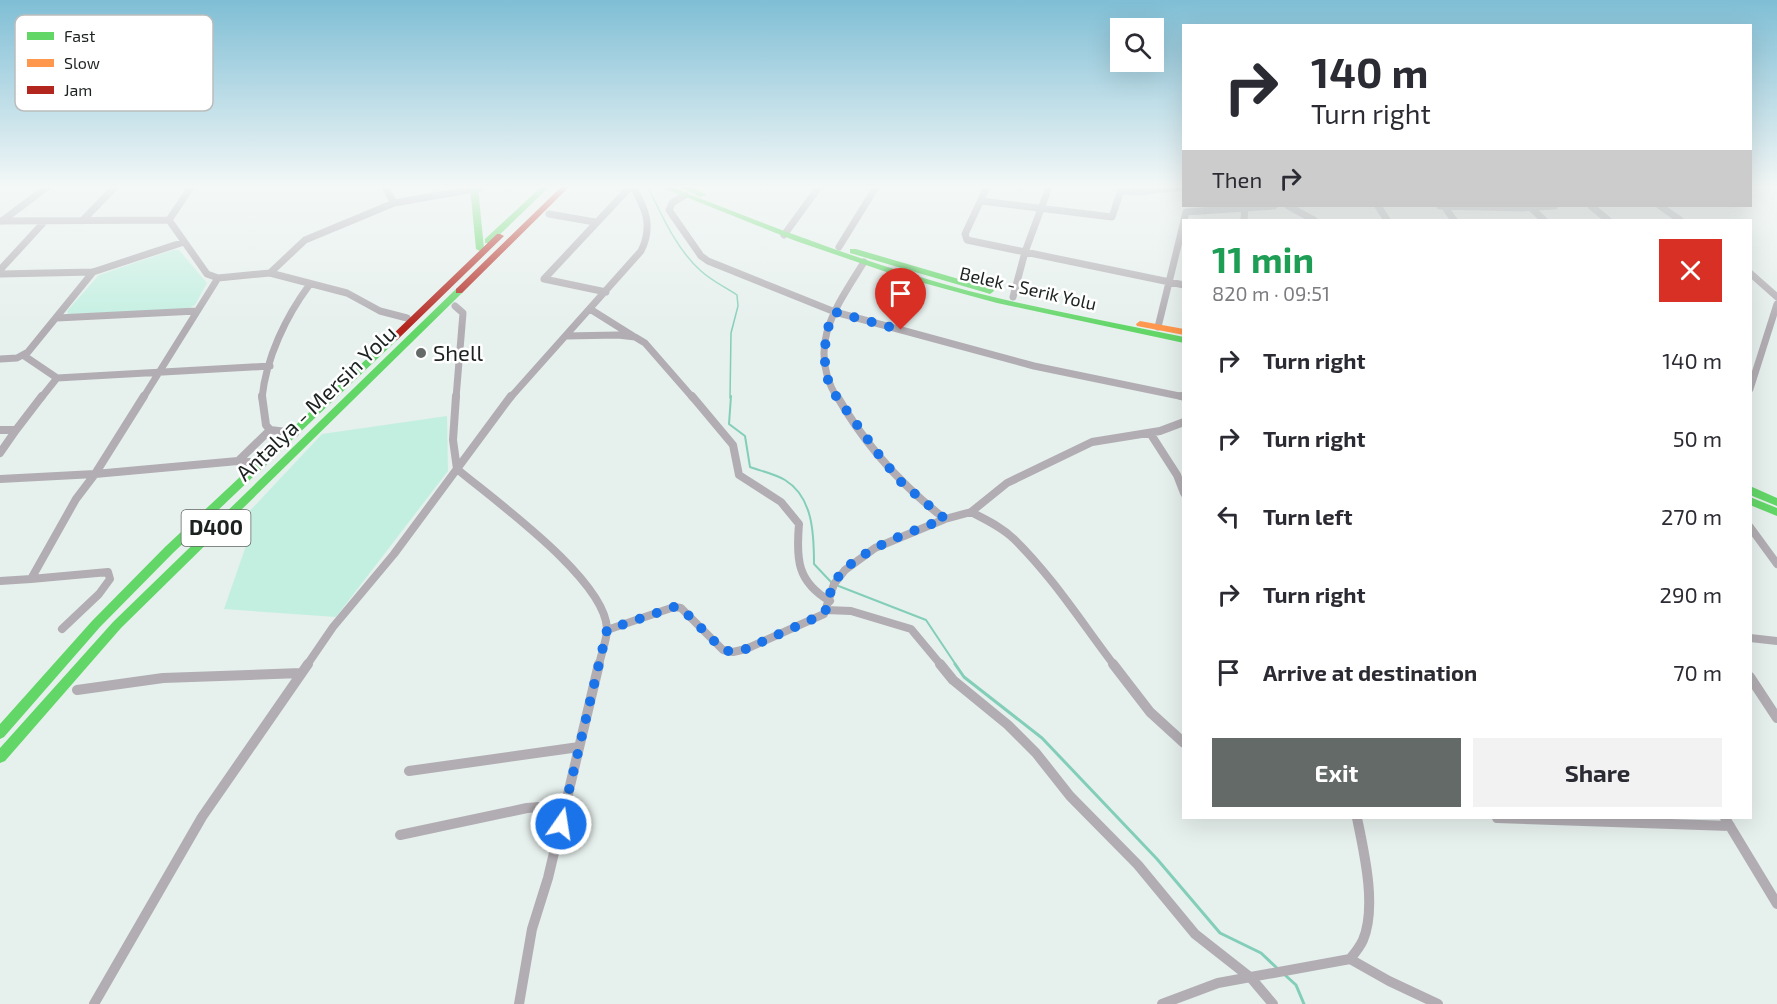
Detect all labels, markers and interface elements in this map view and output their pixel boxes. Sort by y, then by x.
legend [15,15,213,111]
map controls [1110,18,1164,72]
button: search [1110,18,1164,72]
text: Fast [64,26,95,45]
text: 140 m [1311,46,1428,96]
icon: right [1212,48,1290,126]
text: Slow [64,53,100,72]
text: Jam [64,80,92,99]
text: Turn right [1311,97,1431,129]
icon: right [1274,162,1307,195]
text: Then [1212,166,1262,192]
text: 11 min [1212,237,1314,280]
button: close [1659,239,1722,302]
street label: Belek - Serik Yolu [958,262,1099,314]
pin [875,268,926,330]
icon: arrive [884,277,917,310]
text: 820 m · 09:51 [1212,281,1330,305]
street label: Antalya - Mersin Yolu [230,319,401,485]
place label: Shell [433,339,483,365]
icon: right [1212,344,1245,377]
marker: Shell [414,346,428,360]
text: Turn right [1263,347,1365,373]
text: 140 m [1662,347,1722,373]
icon: right [1212,422,1245,455]
text: Turn right [1263,425,1365,451]
text: 50 m [1673,425,1722,451]
icon: left [1212,500,1245,533]
text: Turn left [1263,503,1352,529]
text: 270 m [1661,503,1722,529]
road number: D400 [182,510,250,546]
icon: right [1212,578,1245,611]
text: Turn right [1263,581,1365,607]
text: 290 m [1660,581,1722,607]
icon: arrive [1212,656,1245,689]
text: Arrive at destination [1263,659,1477,685]
text: 70 m [1673,659,1722,685]
button: Exit [1212,738,1461,807]
button: Share [1473,738,1722,807]
position arrow [529,792,593,856]

